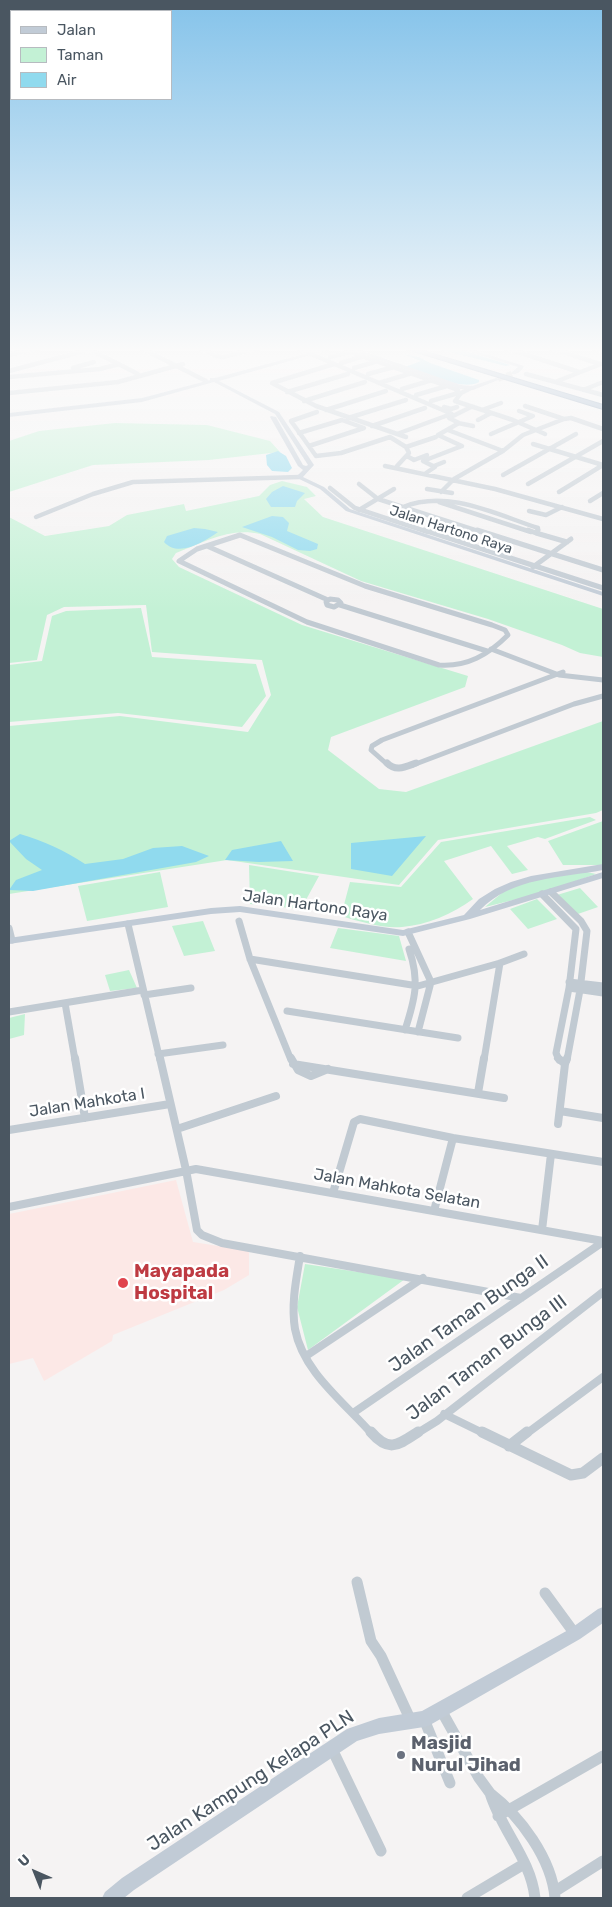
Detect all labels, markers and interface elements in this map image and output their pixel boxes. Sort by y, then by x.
legend [10,10,172,100]
text: Jalan [57,21,96,39]
text: Taman [57,46,103,64]
text: Air [57,71,76,89]
street label: Jalan Hartono Raya [388,502,514,558]
street label: Jalan Hartono Raya [241,886,389,926]
street label: Jalan Mahkota I [28,1084,146,1122]
street label: Jalan Mahkota Selatan [312,1165,482,1213]
street label: Jalan Taman Bunga II [385,1250,553,1378]
place label: Mayapada Hospital [134,1261,229,1305]
marker: Mayapada Hospital [116,1276,130,1290]
street label: Jalan Taman Bunga III [402,1290,572,1426]
street label: Jalan Kampung Kelapa PLN [143,1706,359,1856]
place label: Masjid Nurul Jihad [411,1733,521,1777]
marker: Masjid Nurul Jihad [395,1749,407,1761]
north arrow [10,1847,60,1897]
text: U [15,1851,34,1870]

